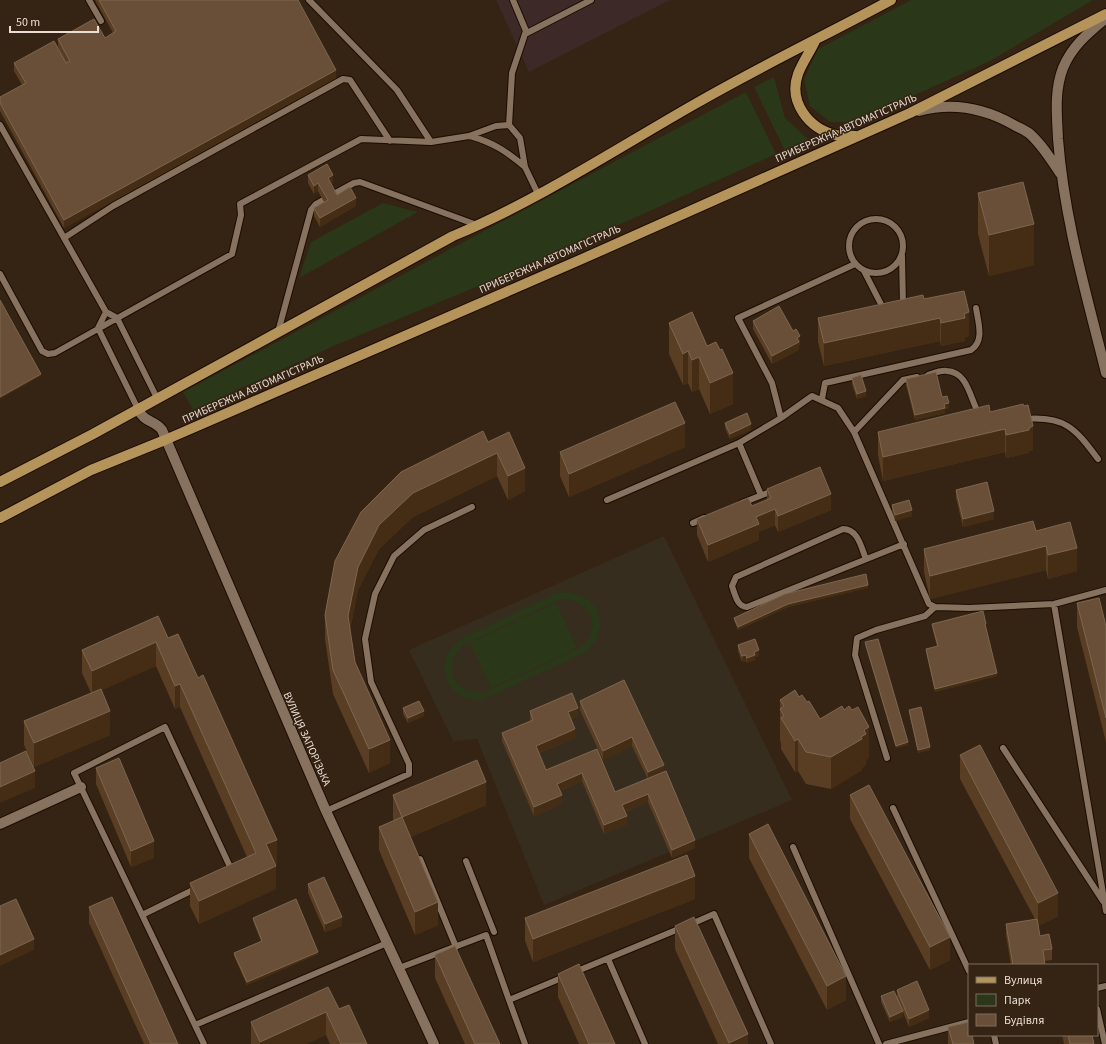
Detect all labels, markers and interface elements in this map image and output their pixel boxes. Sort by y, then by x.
scale bar [10,8,98,34]
text: 50 m [16,14,40,31]
street label: ПРИБЕРЕЖНА АВТОМАГІСТРАЛЬ [773,90,919,166]
street label: ПРИБЕРЕЖНА АВТОМАГІСТРАЛЬ [477,221,623,297]
street label: ПРИБЕРЕЖНА АВТОМАГІСТРАЛЬ [180,351,326,427]
street label: ВУЛИЦЯ ЗАПОРІЗЬКА [279,690,335,788]
legend [968,964,1098,1036]
text: Вулиця [1004,972,1042,989]
text: Парк [1004,992,1030,1009]
text: Будівля [1004,1012,1044,1029]

